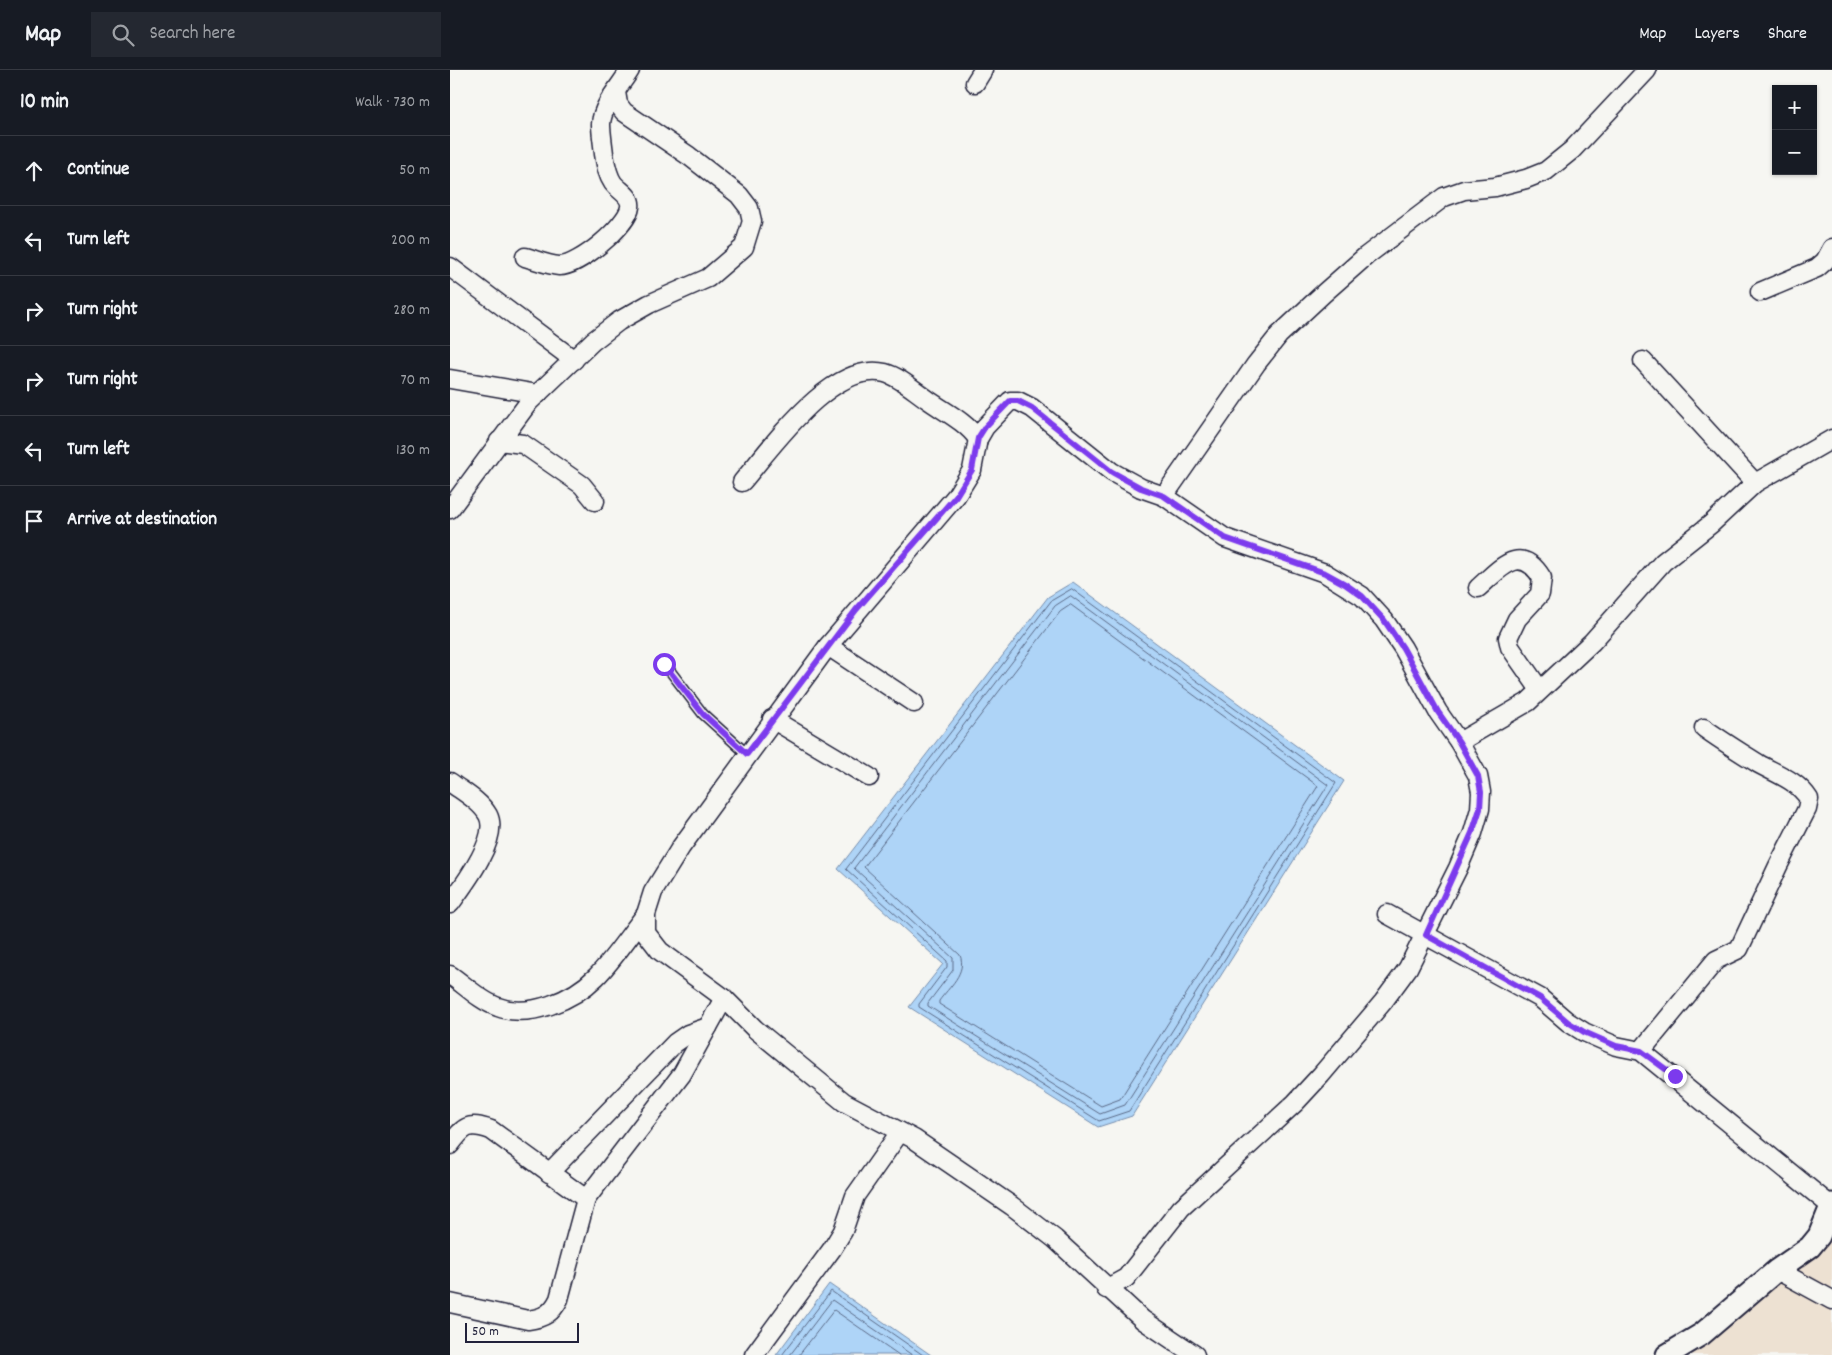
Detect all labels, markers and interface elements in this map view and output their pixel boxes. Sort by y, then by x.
search box [91,12,441,57]
text: Map [25,18,61,52]
icon: search [109,21,137,49]
text: Search here [149,21,235,48]
text: Map [1639,22,1666,47]
text: Layers [1694,22,1740,47]
text: Share [1768,22,1807,47]
map controls [1772,85,1817,175]
button: + [1772,85,1817,130]
text: 10 min [20,88,69,118]
text: Walk · 730 m [355,91,430,114]
button: − [1772,130,1817,175]
icon: ahead [20,157,48,185]
text: Continue [67,157,129,184]
text: 50 m [399,159,430,182]
icon: left [20,227,48,255]
text: Turn left [67,227,130,254]
text: 200 m [391,229,430,252]
icon: right [20,297,48,325]
text: Turn right [67,297,138,324]
text: 280 m [393,299,430,322]
icon: right [20,367,48,395]
text: Turn right [67,367,138,394]
text: 70 m [400,369,430,392]
icon: left [20,437,48,465]
text: Turn left [67,437,130,464]
text: 130 m [396,439,430,462]
icon: arrive [20,507,48,535]
text: Arrive at destination [67,507,217,534]
route start [653,653,676,676]
route end [1664,1065,1687,1088]
scale bar [465,1320,579,1343]
text: 50 m [472,1322,499,1342]

